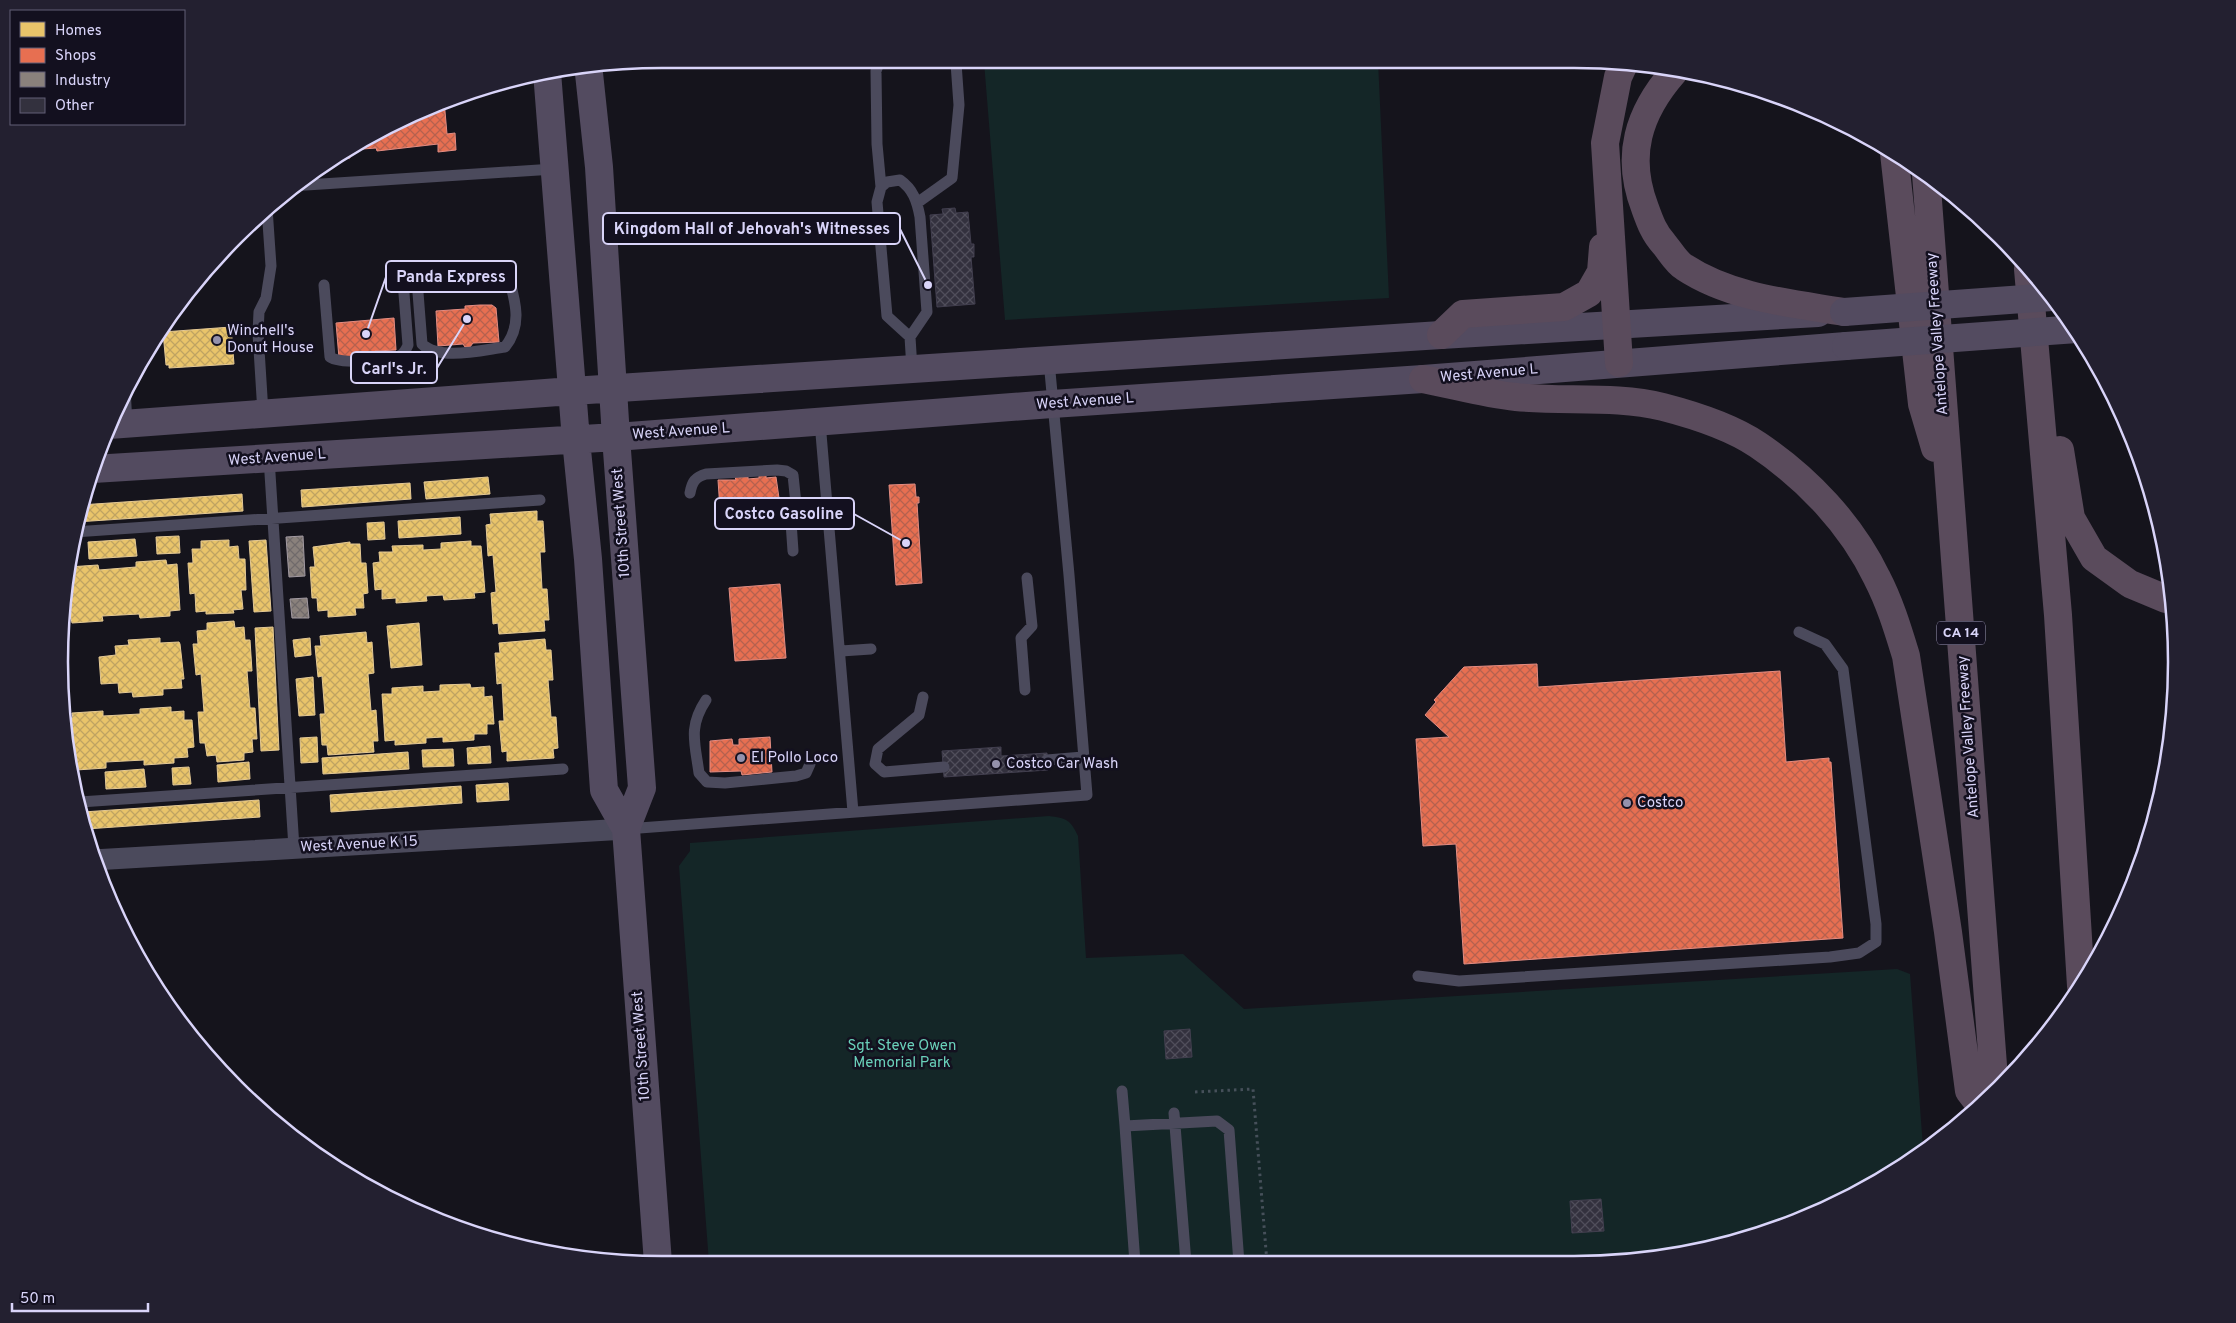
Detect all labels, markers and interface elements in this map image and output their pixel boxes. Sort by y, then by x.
legend [10,10,185,125]
text: Homes [55,22,102,41]
text: Shops [55,47,96,66]
text: Industry [55,72,111,91]
text: Other [55,97,94,116]
callout: Kingdom Hall of Jehovah's Witnesses [603,213,900,244]
text: Kingdom Hall of Jehovah's Witnesses [614,220,890,240]
street label: Antelope Valley Freeway [1923,252,1953,416]
callout: Panda Express [386,261,516,292]
text: Panda Express [396,268,506,288]
place label: Winchell's Donut House [227,322,314,358]
marker: Winchell's Donut House [211,334,223,346]
callout: Carl's Jr. [351,352,437,383]
text: Carl's Jr. [361,360,427,380]
street label: West Avenue L [1439,360,1539,388]
street label: West Avenue L [1036,389,1134,415]
street label: West Avenue L [632,419,730,445]
street label: West Avenue L [228,445,326,471]
street label: 10th Street West [609,468,635,578]
callout: Costco Gasoline [715,498,854,529]
text: Costco Gasoline [725,505,844,525]
road number: CA 14 [1937,622,1985,644]
street label: Antelope Valley Freeway [1954,655,1984,819]
place label: El Pollo Loco [751,749,838,768]
marker: El Pollo Loco [735,752,747,764]
place label: Costco Car Wash [1006,755,1118,774]
marker: Costco Car Wash [990,758,1002,770]
place label: Costco [1637,794,1683,813]
marker: Costco [1621,797,1633,809]
street label: West Avenue K 15 [300,832,418,858]
street label: 10th Street West [629,991,655,1101]
park label: Sgt. Steve Owen Memorial Park [848,1037,956,1073]
scale bar [12,1280,149,1312]
text: 50 m [20,1290,55,1309]

